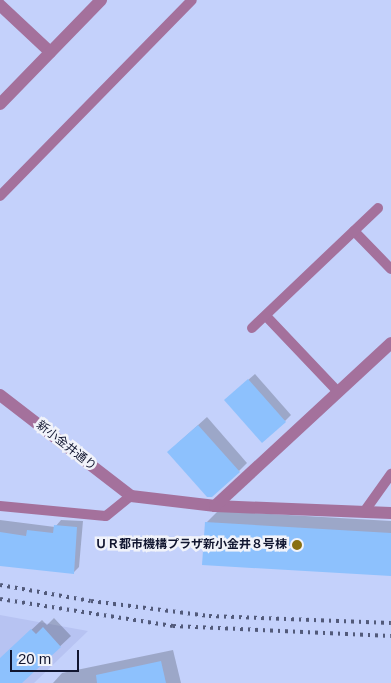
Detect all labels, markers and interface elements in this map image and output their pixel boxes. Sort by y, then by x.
street label: 新小金井通り [33,418,99,474]
place label: ＵＲ都市機構プラザ新小金井８号棟 [95,538,287,552]
marker: ＵＲ都市機構プラザ新小金井８号棟 [291,539,303,551]
scale bar [12,640,81,672]
text: 20 m [18,650,51,667]

